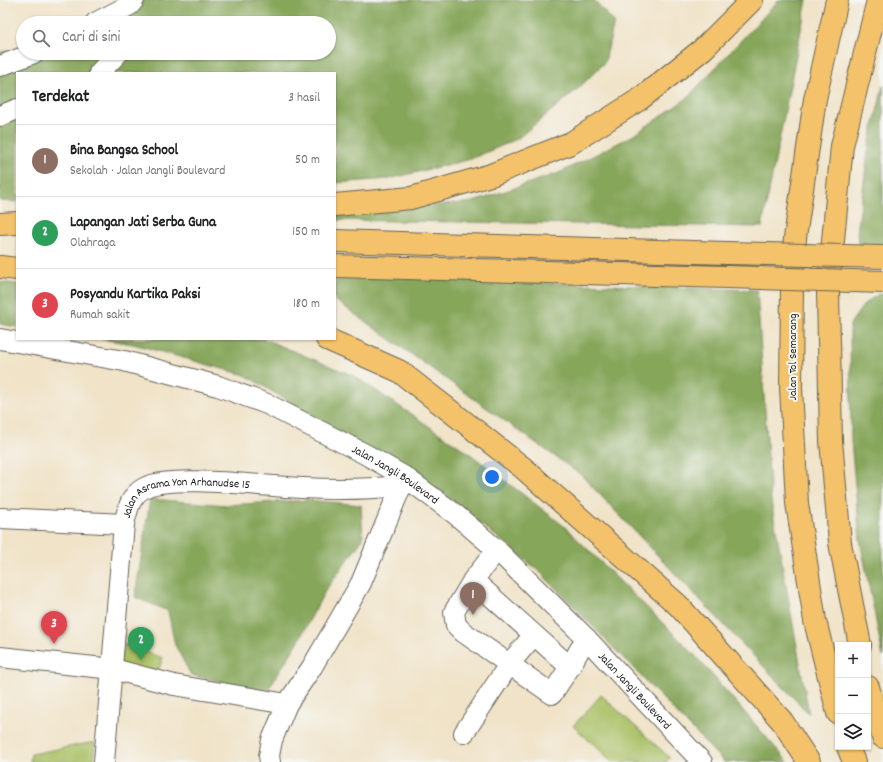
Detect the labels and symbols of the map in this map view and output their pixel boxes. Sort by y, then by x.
street label: Jalan Tol Semarang [785,314,802,400]
street label: Jalan Jangli Boulevard [348,442,442,509]
your location [482,467,502,487]
street label: Jalan Asrama Yon Arhanudse 15 [119,474,251,520]
pin: 1 [460,582,486,615]
pin: 3 [41,611,67,644]
pin: 2 [128,627,154,660]
street label: Jalan Jangli Boulevard [593,649,674,734]

